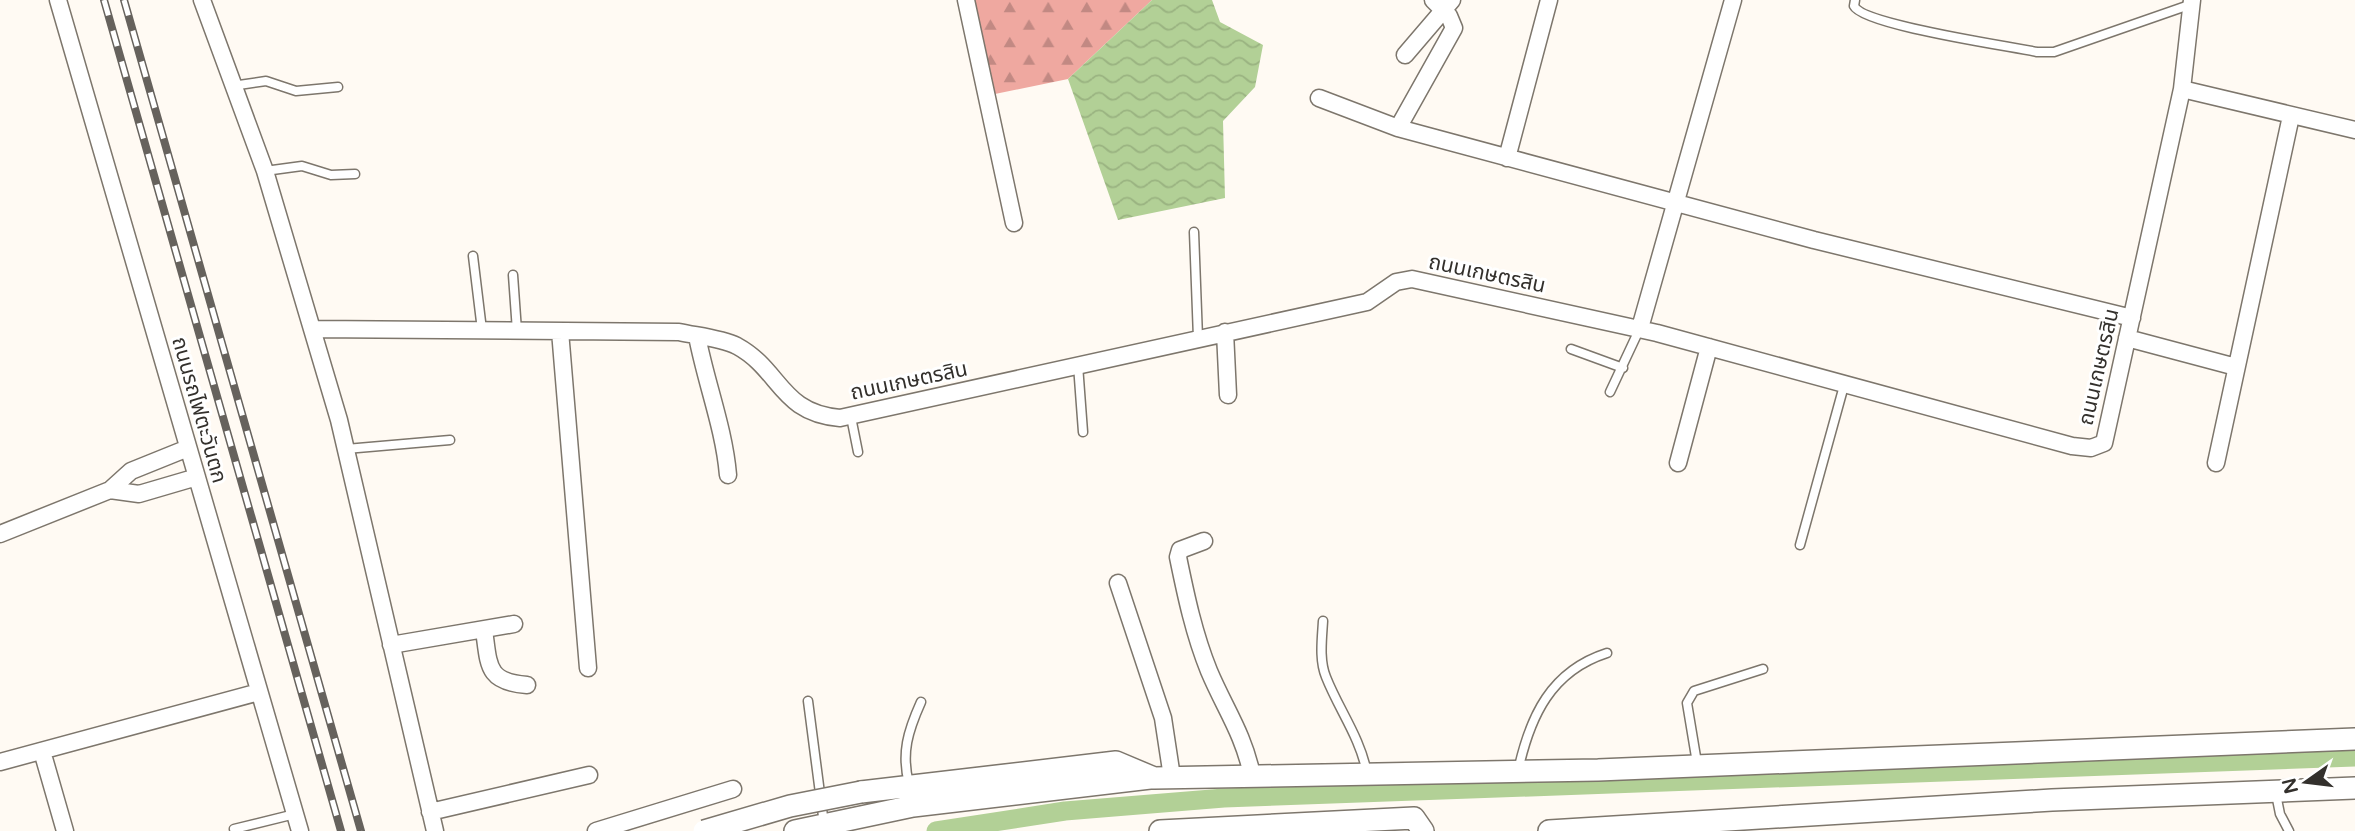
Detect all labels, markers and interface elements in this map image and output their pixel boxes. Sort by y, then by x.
street label: ถนนเกษตรสิน [1426,249,1548,299]
street label: ถนนเกษตรสิน [2073,306,2125,428]
street label: ถนนรถไฟตะวันตก [166,334,232,486]
street label: ถนนเกษตรสิน [848,356,970,406]
north arrow [2271,747,2341,817]
text: N [2278,776,2303,796]

